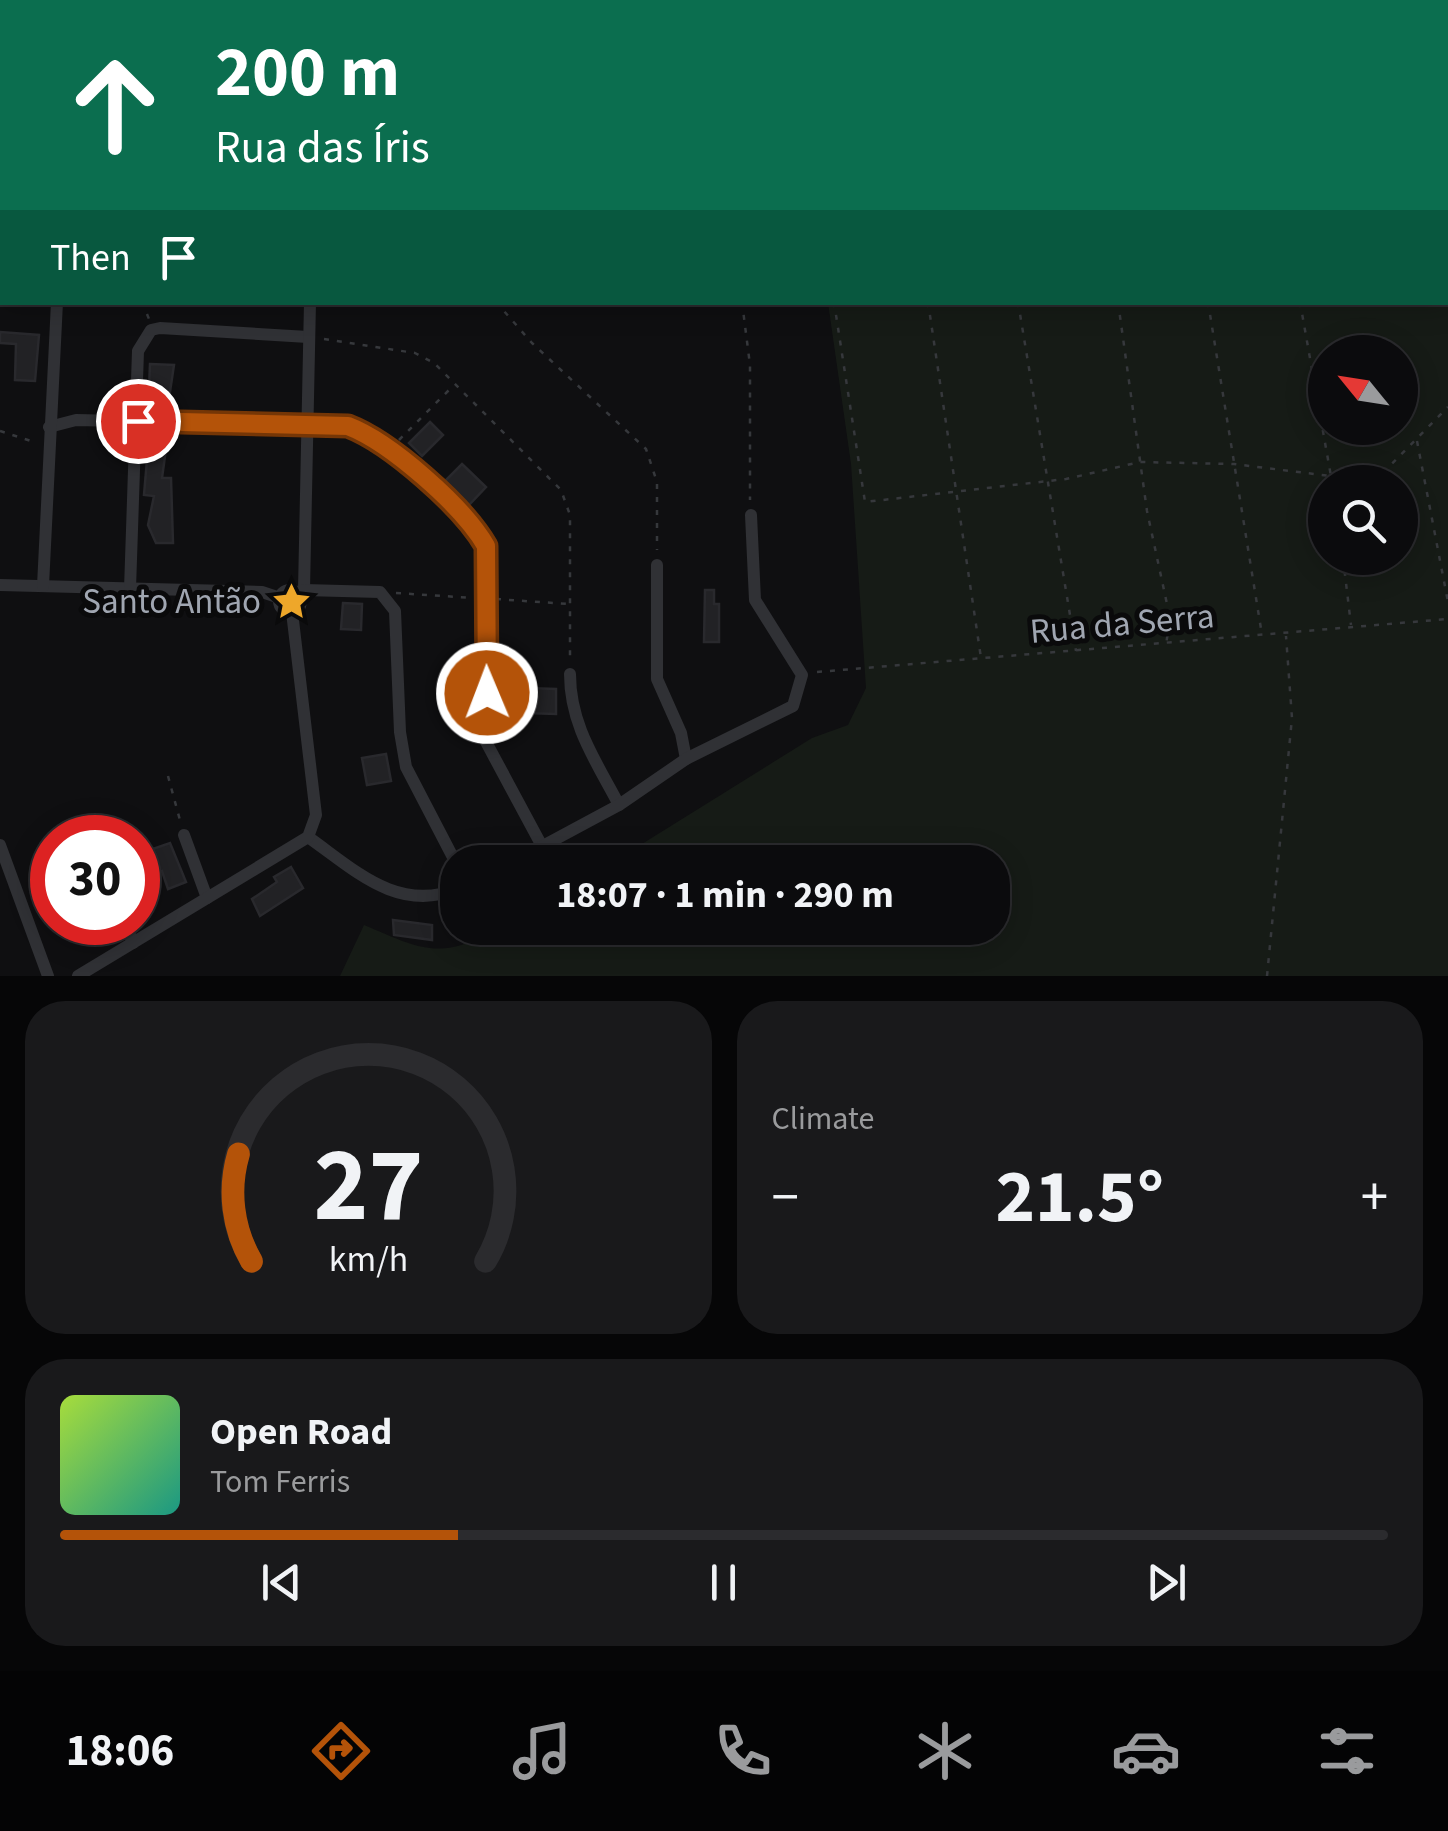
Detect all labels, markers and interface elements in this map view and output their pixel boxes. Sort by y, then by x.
text: 200 m [215,23,400,123]
icon: ahead [50,40,180,170]
text: Rua das Íris [215,116,430,180]
icon: arrive [151,230,206,285]
text: Then [50,231,131,285]
north arrow [1308,335,1418,445]
map controls [1308,335,1418,575]
pin [96,379,181,464]
icon: arrive [111,394,166,449]
button: search [1308,465,1418,575]
place label: Santo Antão [82,577,261,627]
place icon: Santo Antão [270,580,312,622]
street label: Rua da Serra [1028,591,1216,657]
position arrow [435,641,539,745]
speed limit sign: 30 [30,815,160,945]
text: 18:07 · 1 min · 290 m [556,868,894,922]
text: Climate [772,1096,874,1142]
text: 27 [313,1113,423,1261]
text: 21.5° [995,1144,1164,1251]
text: − [772,1159,799,1237]
text: + [1361,1159,1388,1237]
text: km/h [329,1234,408,1285]
text: Open Road [210,1405,392,1459]
text: Tom Ferris [210,1459,350,1505]
icon: previous [254,1555,309,1610]
icon: pause [696,1555,751,1610]
icon: next [1139,1555,1194,1610]
icon: directions [306,1716,376,1786]
icon: music [507,1716,577,1786]
icon: phone [708,1716,778,1786]
icon: climate [910,1716,980,1786]
icon: car [1111,1716,1181,1786]
icon: filters [1312,1716,1382,1786]
text: 18:06 [66,1719,174,1783]

